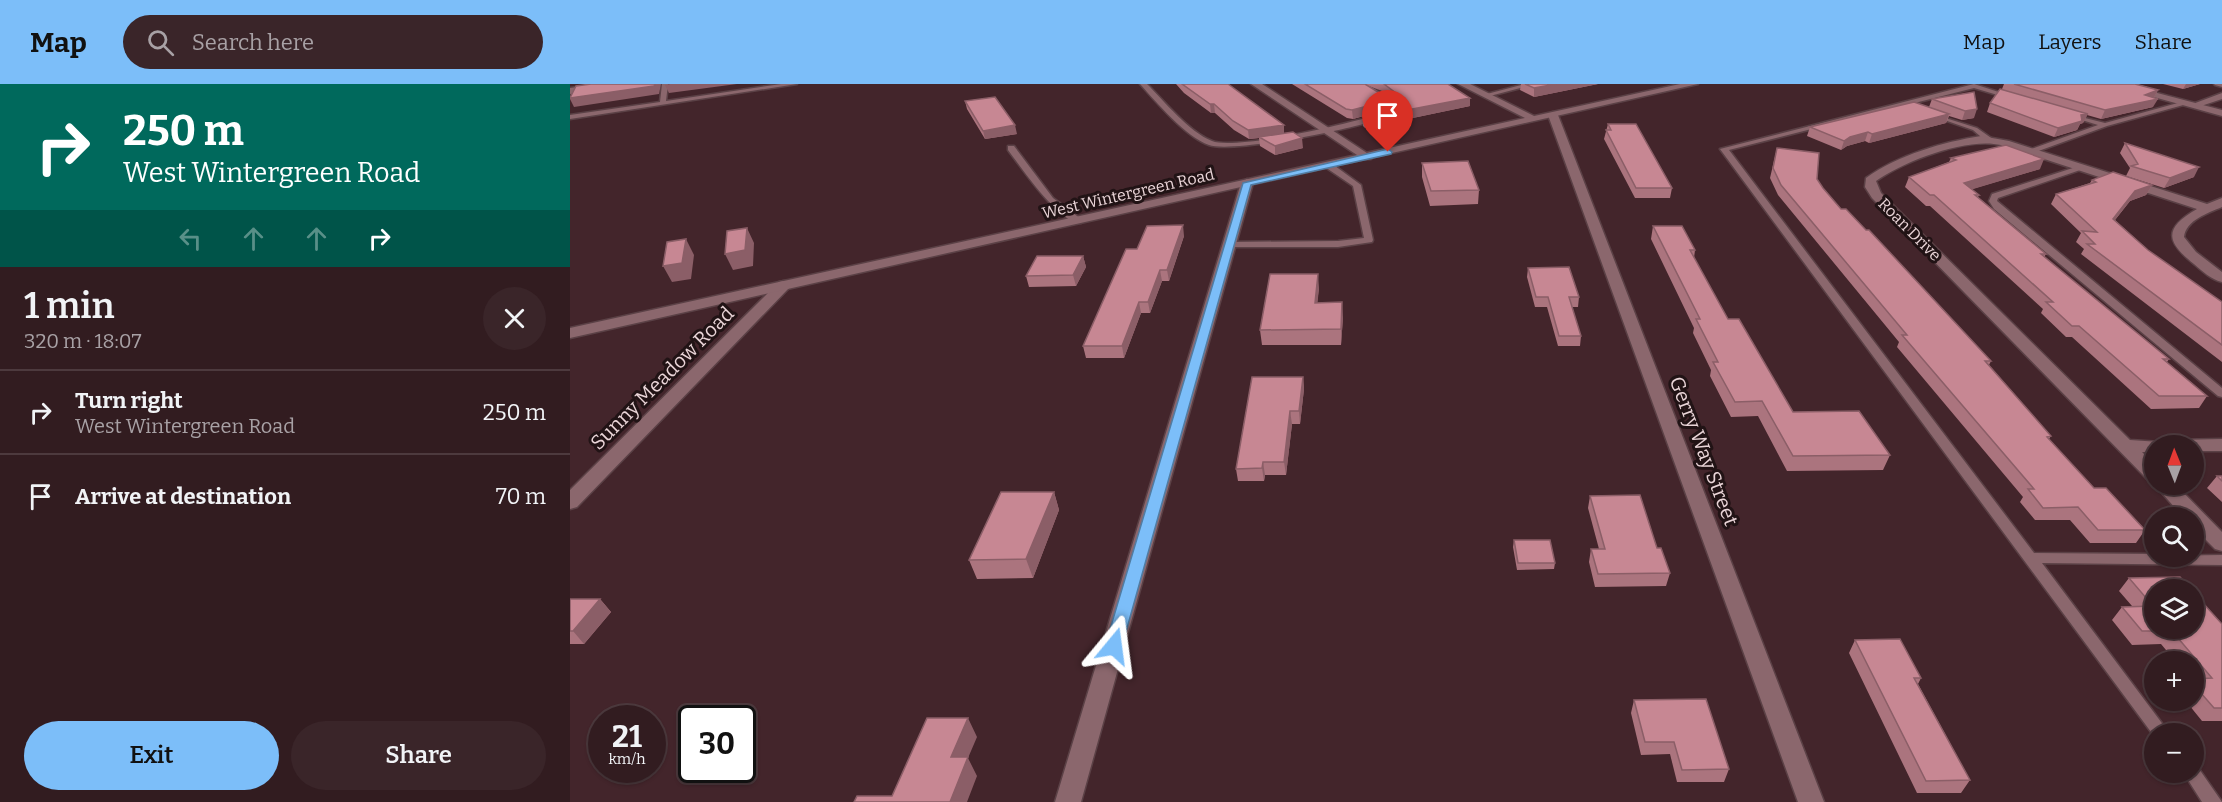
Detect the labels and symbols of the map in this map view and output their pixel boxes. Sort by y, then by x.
pin [1362,90,1413,152]
street label: West Wintergreen Road [1040,164,1217,223]
street label: Roan Drive [1874,194,1945,265]
street label: Sunny Meadow Road [585,301,739,455]
street label: Gerry Way Street [1664,373,1744,529]
north arrow [2144,435,2204,495]
position arrow [1082,614,1146,678]
speed limit sign: 30 [678,705,756,783]

